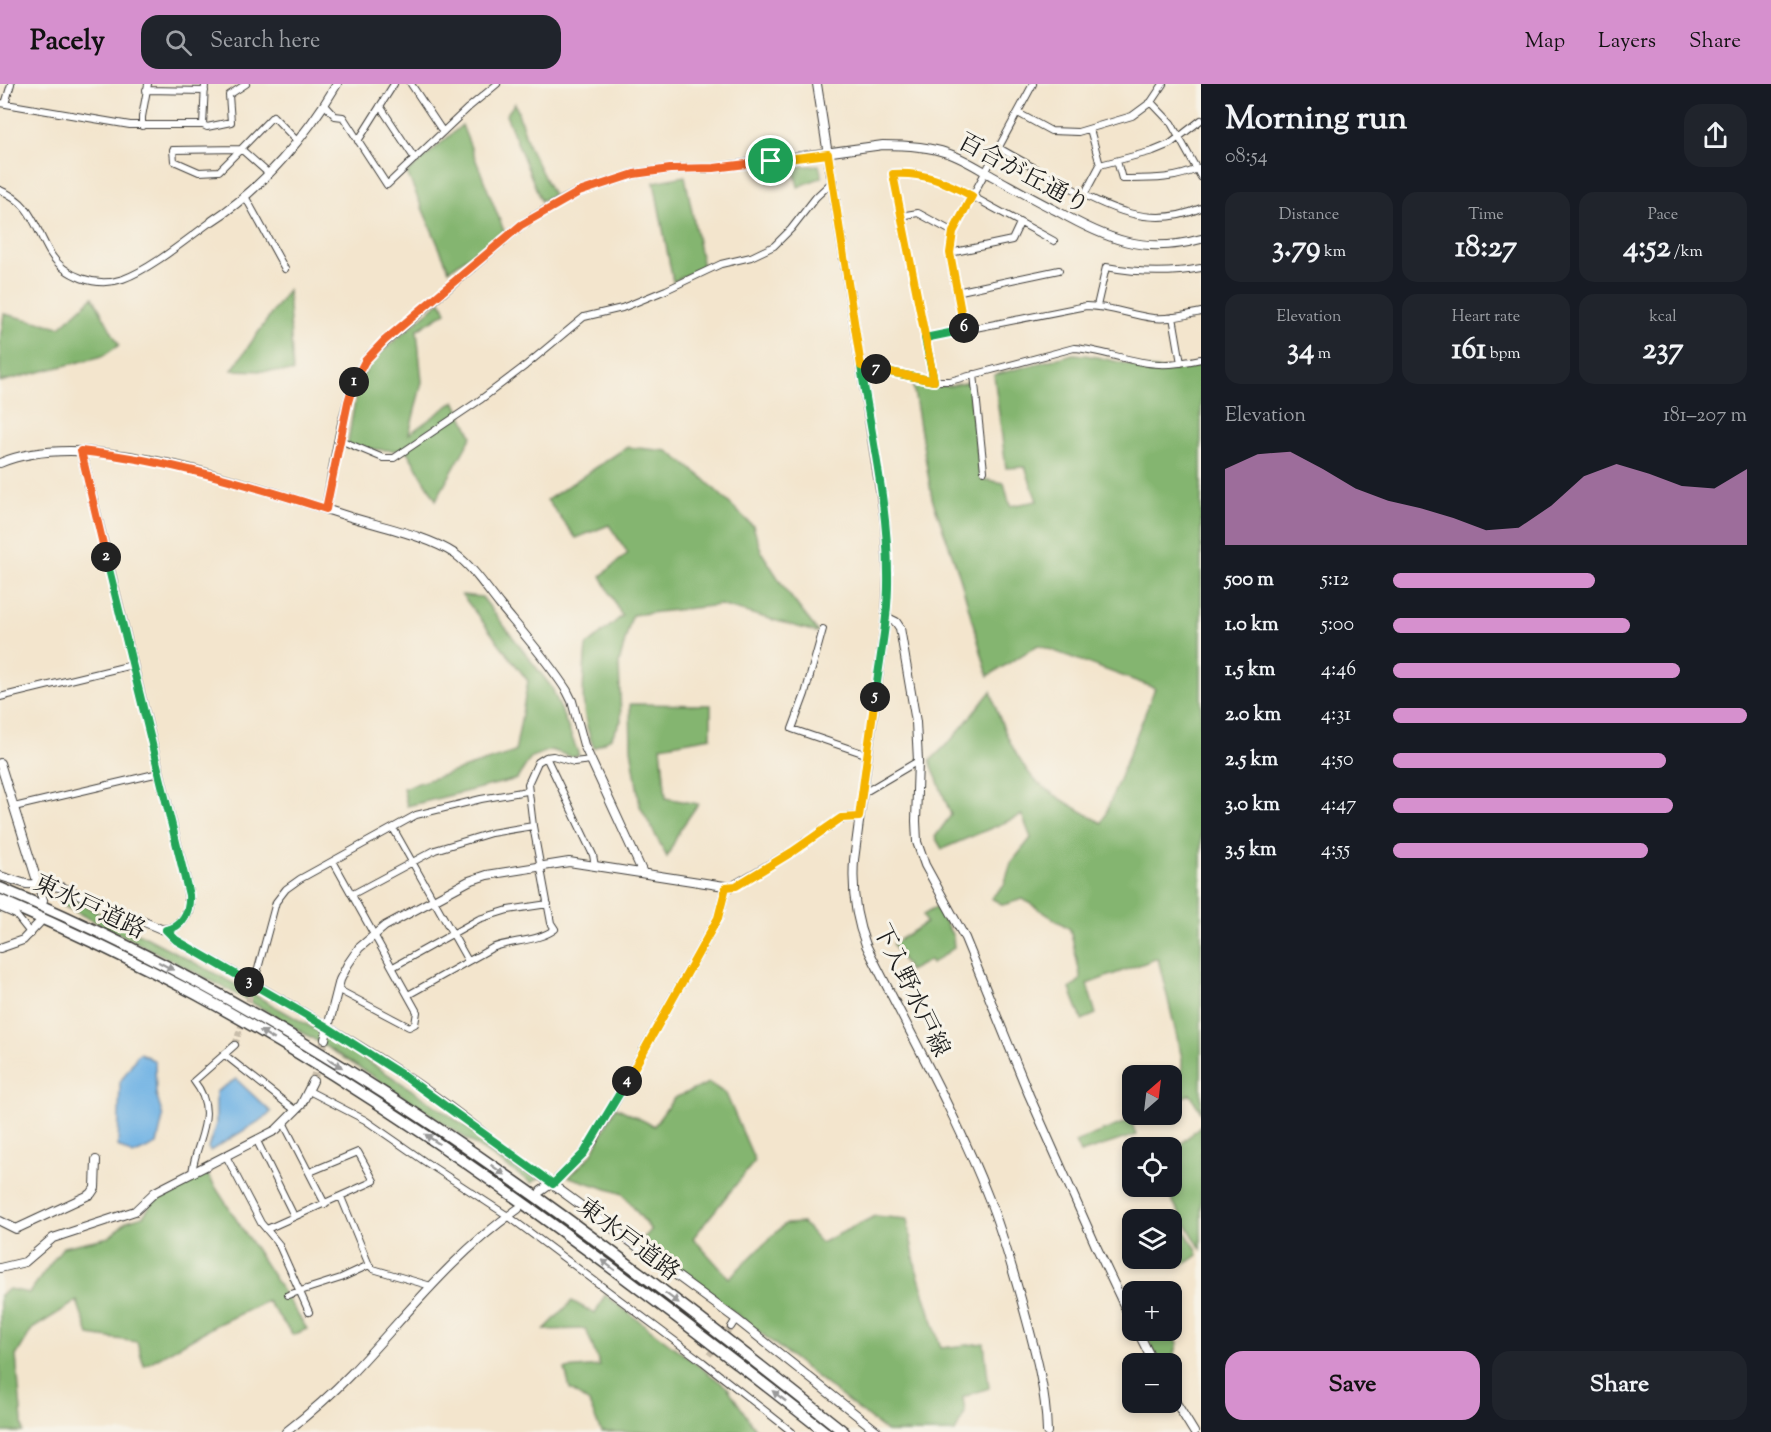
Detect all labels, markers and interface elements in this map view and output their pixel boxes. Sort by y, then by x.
search box [141,15,561,69]
text: Pacely [30,22,105,62]
icon: search [162,26,195,59]
text: Search here [210,26,320,58]
text: Map [1525,27,1565,57]
text: Layers [1598,27,1656,57]
text: Share [1689,27,1741,57]
text: Morning run [1225,96,1407,144]
button: share [1684,104,1747,167]
street label: 百合が丘通り [952,126,1095,224]
pin [745,135,796,186]
text: 08:54 [1225,143,1268,172]
icon: arrive [754,144,787,177]
text: Distance [1279,204,1339,227]
text: Time [1468,204,1504,227]
text: Pace [1648,204,1678,227]
text: 3.79 [1272,227,1321,270]
text: 18:27 [1455,227,1517,270]
text: 4:52 [1623,227,1670,270]
text: km [1321,241,1346,264]
text: /km [1670,241,1703,264]
text: Elevation [1277,306,1341,329]
text: Heart rate [1452,306,1520,329]
text: kcal [1649,306,1677,329]
pin: 6 [949,313,979,343]
text: 6 [960,316,968,339]
text: 34 [1287,329,1314,372]
text: 161 [1451,329,1486,372]
text: 237 [1642,329,1684,372]
text: m [1314,343,1331,366]
text: bpm [1486,343,1521,366]
pin: 7 [861,354,891,384]
text: 7 [872,357,880,380]
pin: 1 [339,367,369,397]
text: 1 [351,370,357,393]
text: Elevation [1225,402,1306,431]
text: 181–207 m [1663,402,1747,431]
pin: 2 [91,542,121,572]
text: 2 [102,545,110,568]
text: 500 m [1225,566,1274,595]
text: 5:12 [1321,566,1349,595]
text: 1.0 km [1225,611,1279,640]
text: 5:00 [1321,611,1354,640]
text: 1.5 km [1225,656,1275,685]
text: 4:46 [1321,656,1356,685]
pin: 5 [860,682,890,712]
text: 5 [872,685,878,708]
text: 2.0 km [1225,701,1281,730]
text: 4:31 [1321,701,1351,730]
text: 2.5 km [1225,746,1278,775]
text: 4:50 [1321,746,1354,775]
text: 3.0 km [1225,791,1280,820]
text: 4:47 [1321,791,1356,820]
text: 3.5 km [1225,836,1277,865]
text: 4:55 [1321,836,1350,865]
street label: 東水戸道路 [28,867,151,949]
street label: 下入野水戸線 [863,919,957,1063]
one-way arrow [158,961,175,971]
pin: 3 [234,967,264,997]
text: 3 [246,970,252,993]
one-way arrow [258,1030,275,1040]
one-way arrow [327,1057,343,1068]
north arrow [1122,1065,1182,1125]
map controls [1122,1065,1182,1413]
pin: 4 [612,1066,642,1096]
text: 4 [623,1069,631,1092]
one-way arrow [424,1134,440,1145]
button: locate [1122,1137,1182,1197]
one-way arrow [489,1164,505,1176]
street label: 東水戸道路 [570,1191,686,1290]
button: layers [1122,1209,1182,1269]
one-way arrow [600,1259,616,1271]
button: + [1122,1281,1182,1341]
one-way arrow [665,1291,680,1303]
button: Save [1225,1351,1480,1420]
button: Share [1492,1351,1747,1420]
button: − [1122,1353,1182,1413]
one-way arrow [772,1390,788,1402]

